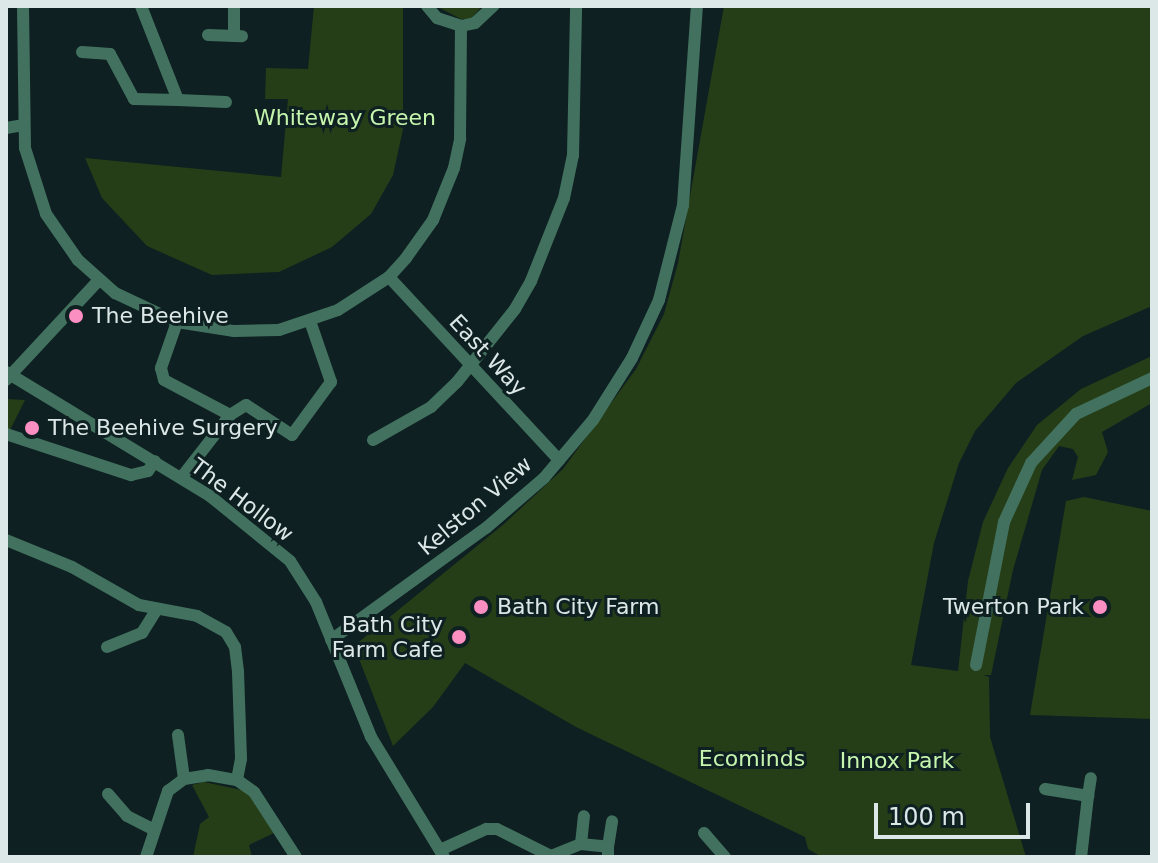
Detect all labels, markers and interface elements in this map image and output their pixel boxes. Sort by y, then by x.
park label: Whiteway Green [254,105,436,131]
place label: The Beehive [92,303,229,329]
marker: The Beehive [67,307,85,325]
street label: East Way [444,309,532,401]
place label: The Beehive Surgery [48,415,278,441]
marker: The Beehive Surgery [23,419,41,437]
street label: Kelston View [413,451,537,561]
street label: The Hollow [186,453,298,547]
place label: Bath City Farm [497,594,659,620]
place label: Twerton Park [943,594,1084,620]
marker: Bath City Farm [472,598,490,616]
marker: Twerton Park [1091,598,1109,616]
place label: Bath City Farm Cafe [332,611,443,662]
marker: Bath City Farm Cafe [450,628,468,646]
park label: Ecominds [699,746,805,772]
park label: Innox Park [840,748,954,774]
scale bar [878,787,1034,837]
text: 100 m [888,803,965,831]

